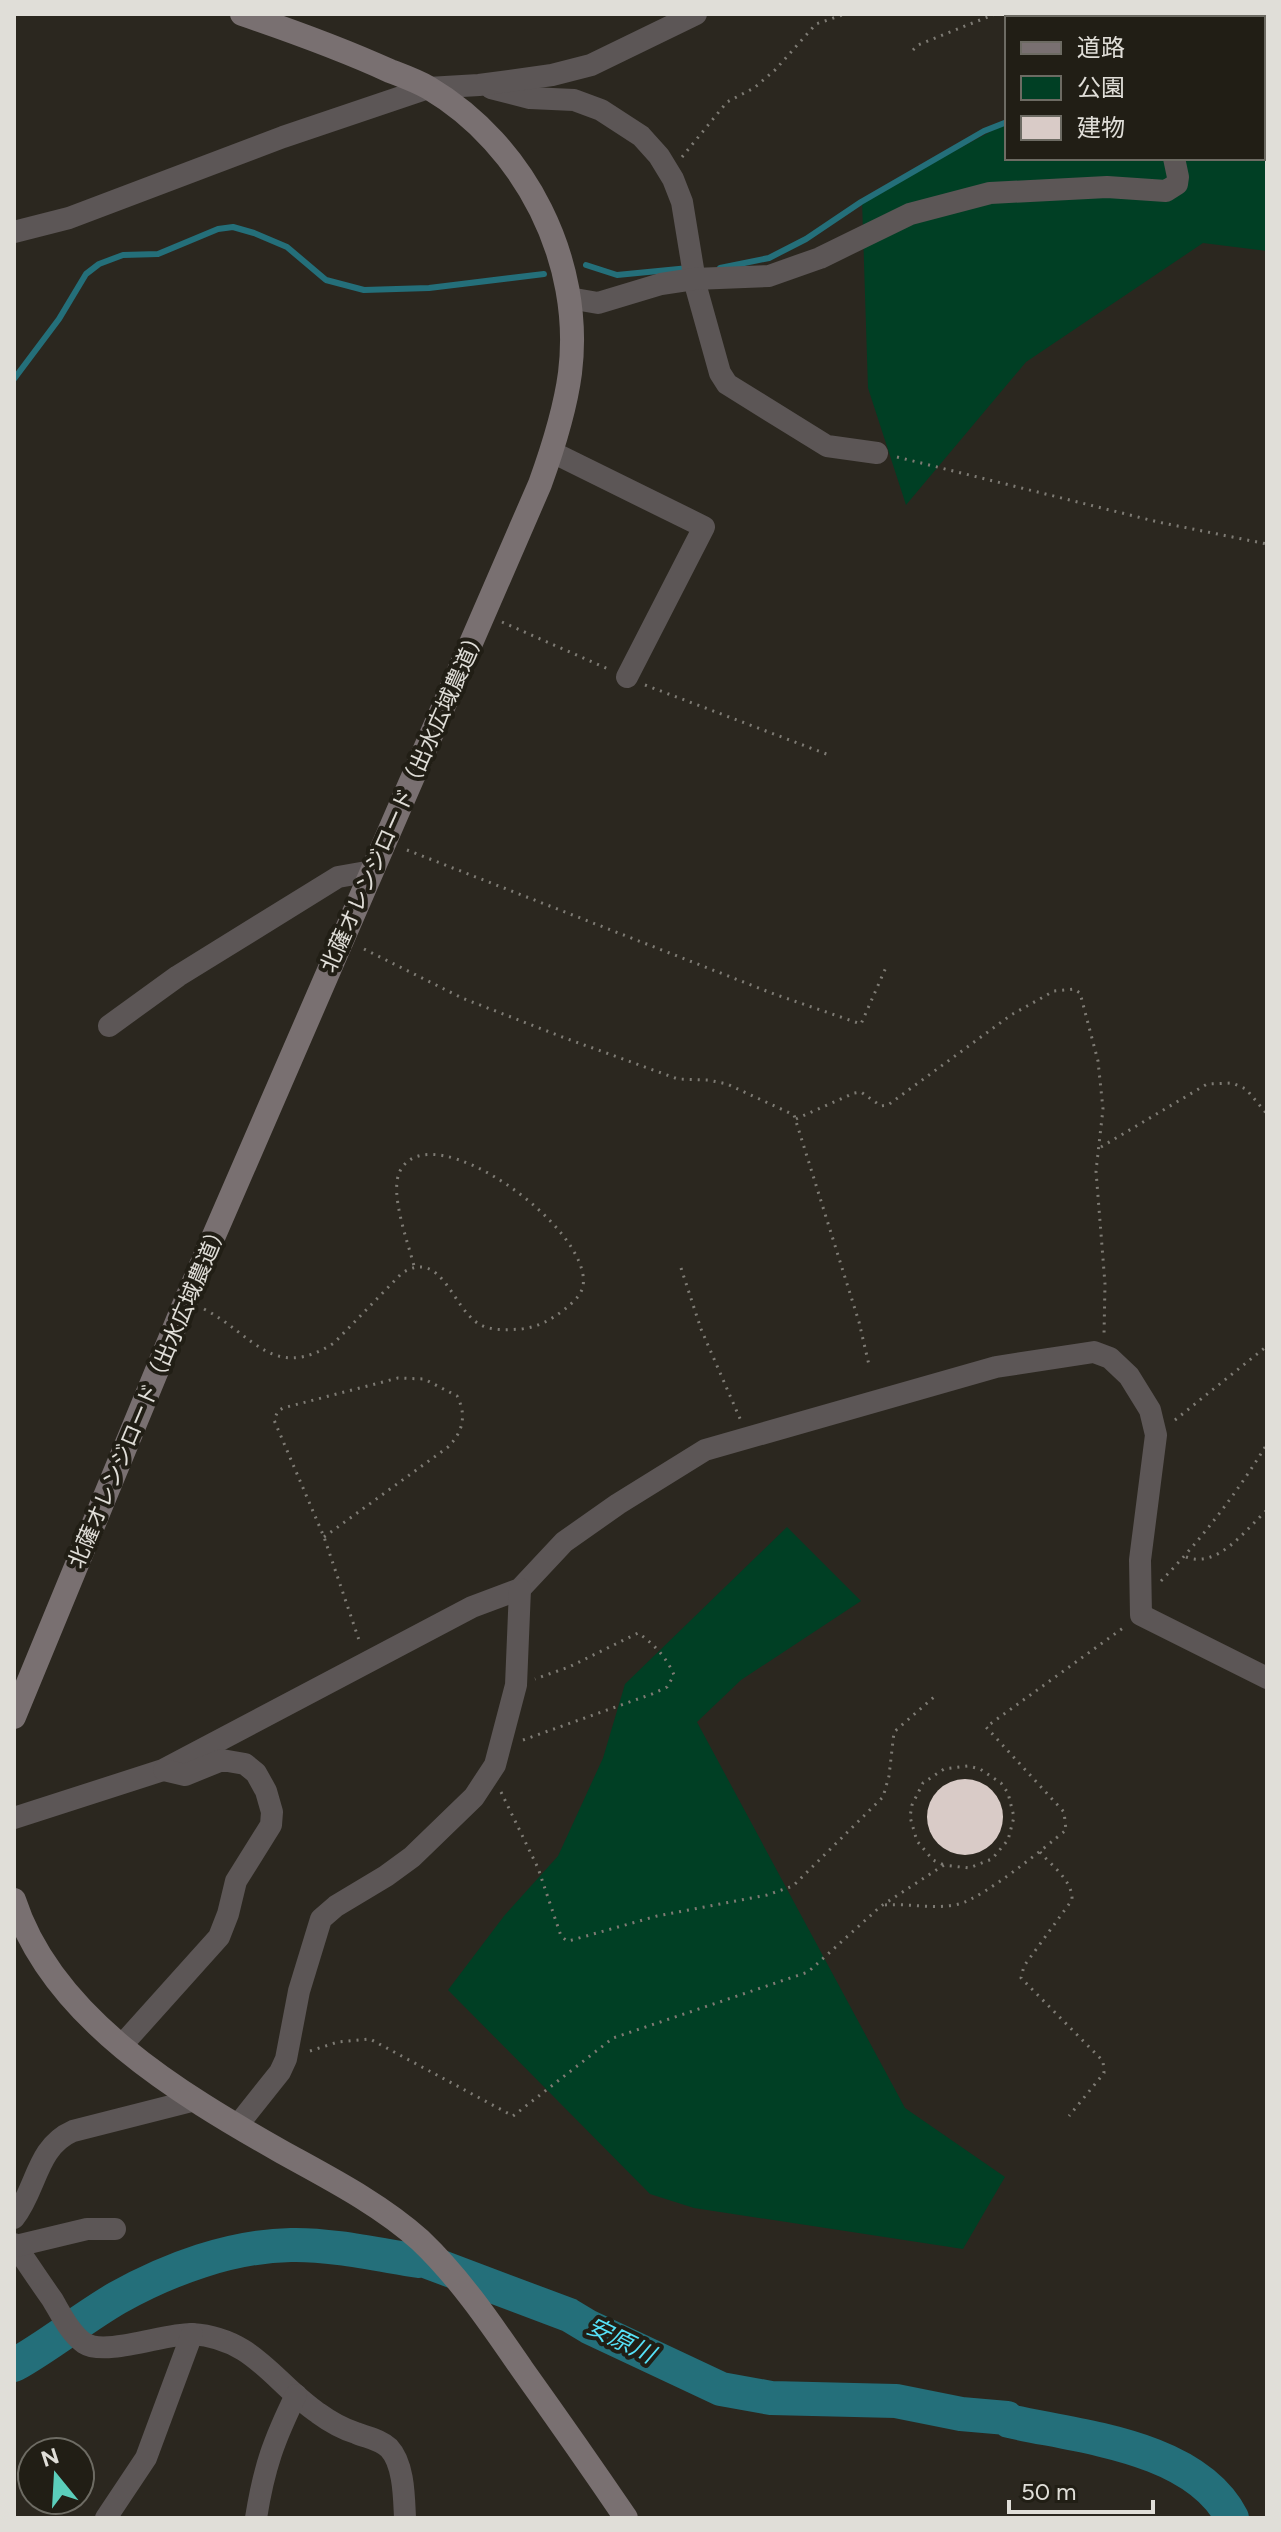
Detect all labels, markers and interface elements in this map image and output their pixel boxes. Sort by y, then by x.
legend [1005,16,1265,160]
text: 道路 [1077,33,1125,62]
text: 公園 [1077,73,1125,102]
text: 建物 [1077,113,1125,142]
street label: 北薩オレンジロード（出水広域農道） [315,624,491,976]
street label: 北薩オレンジロード（出水広域農道） [63,1218,233,1572]
water label: 安原川 [582,2311,662,2370]
north arrow [16,2436,96,2516]
text: N [38,2442,62,2473]
scale bar [1009,2464,1153,2514]
text: 50 m [1021,2477,1077,2506]

